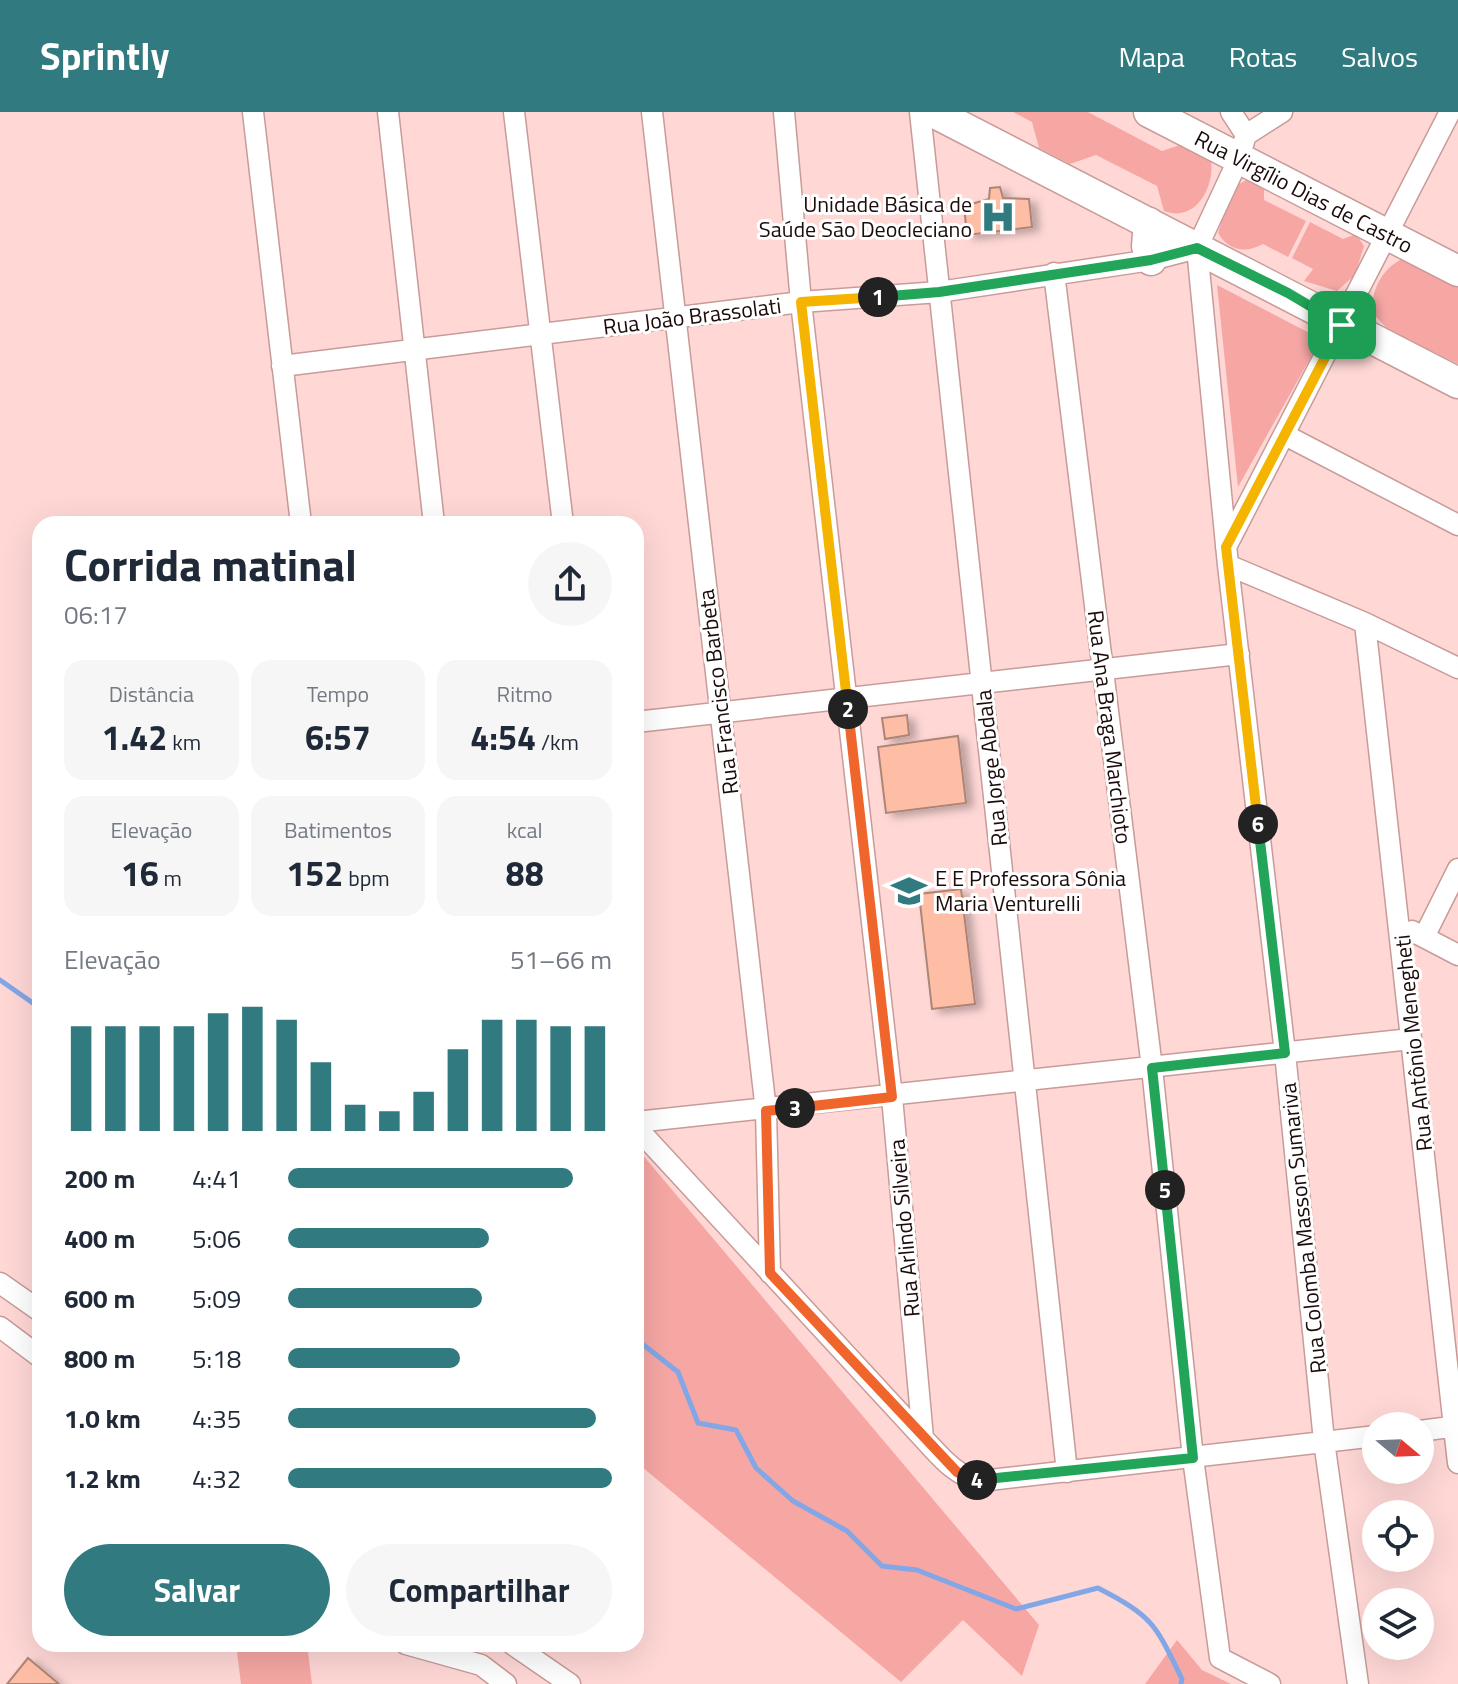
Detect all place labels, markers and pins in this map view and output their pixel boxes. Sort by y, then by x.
place label: Unidade Básica de Saúde São Deocleciano [759,187,972,246]
hospital icon: Unidade Básica de Saúde São Deocleciano [979,198,1017,236]
pin: 1 [858,277,898,317]
pin [1308,291,1376,359]
pin: 2 [828,689,868,729]
pin: 6 [1238,804,1278,844]
place label: E E Professora Sônia Maria Venturelli [935,861,1126,920]
school or university icon: E E Professora Sônia Maria Venturelli [890,872,928,910]
pin: 3 [775,1088,815,1128]
pin: 5 [1145,1170,1185,1210]
pin: 4 [957,1460,997,1500]

